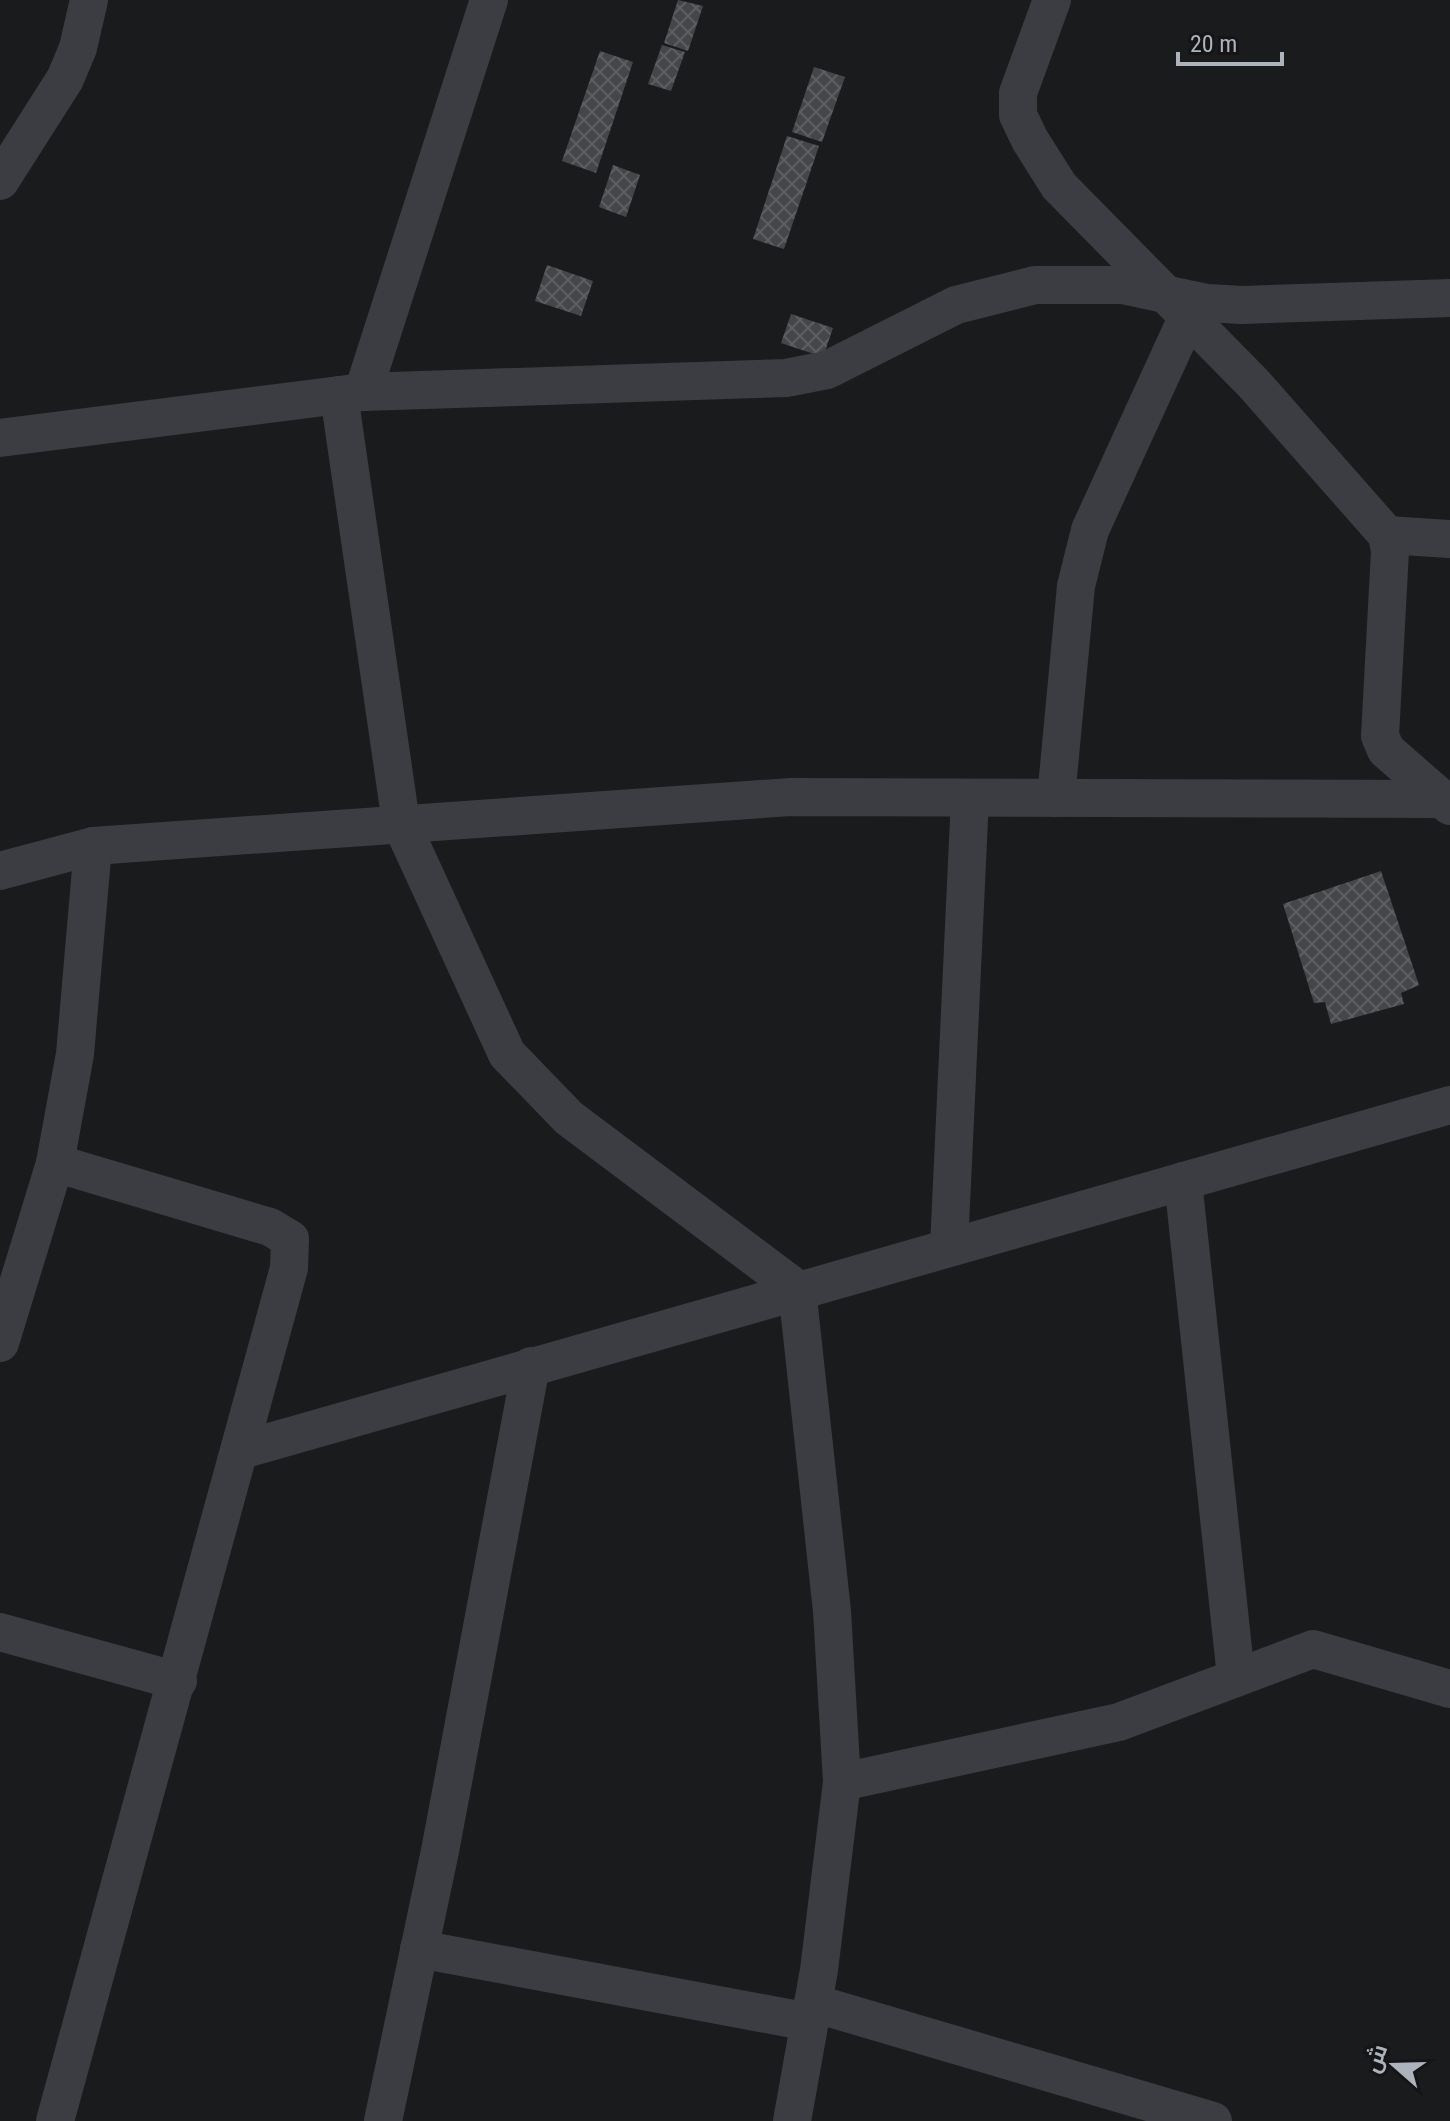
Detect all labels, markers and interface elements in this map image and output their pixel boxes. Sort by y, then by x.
scale bar [1178,16,1282,66]
text: 20 m [1190,30,1237,58]
north arrow [1354,2025,1434,2105]
text: ش [1359,2041,1393,2076]

